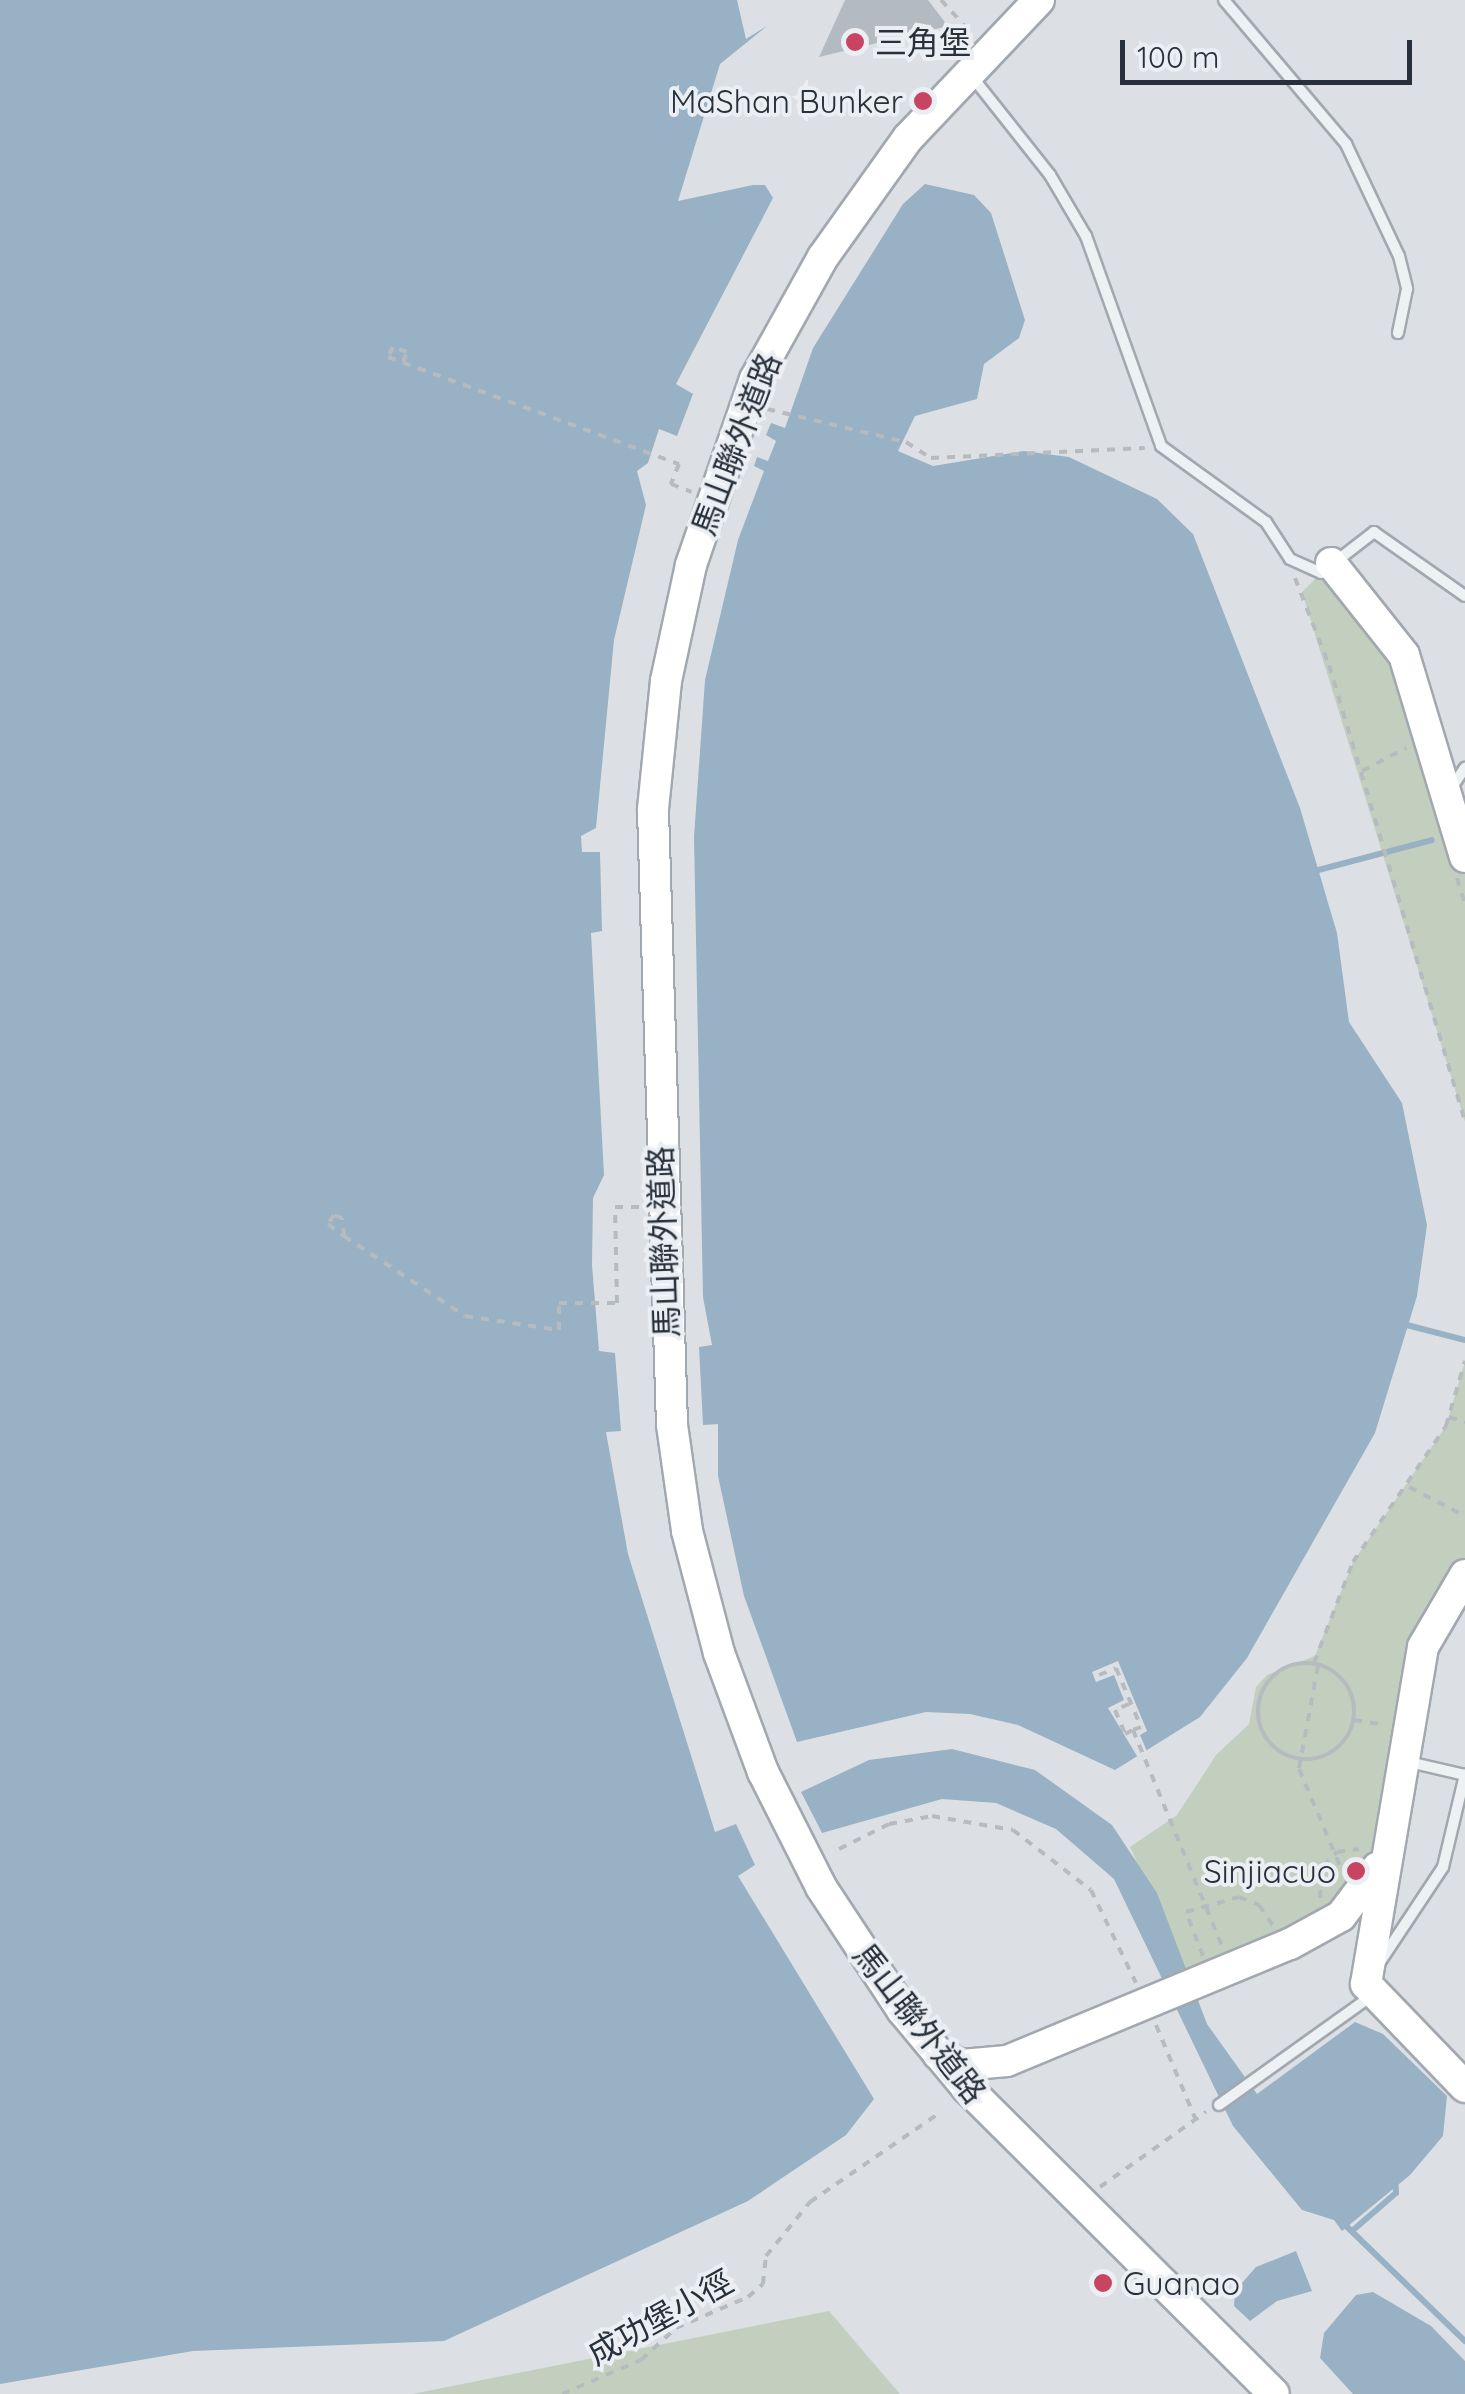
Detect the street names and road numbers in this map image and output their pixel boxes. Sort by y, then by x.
street label: 馬山聯外道路 [684,347,788,541]
street label: 馬山聯外道路 [640,1145,686,1339]
street label: 馬山聯外道路 [846,1936,994,2110]
street label: 成功堡小徑 [581,2261,739,2373]

